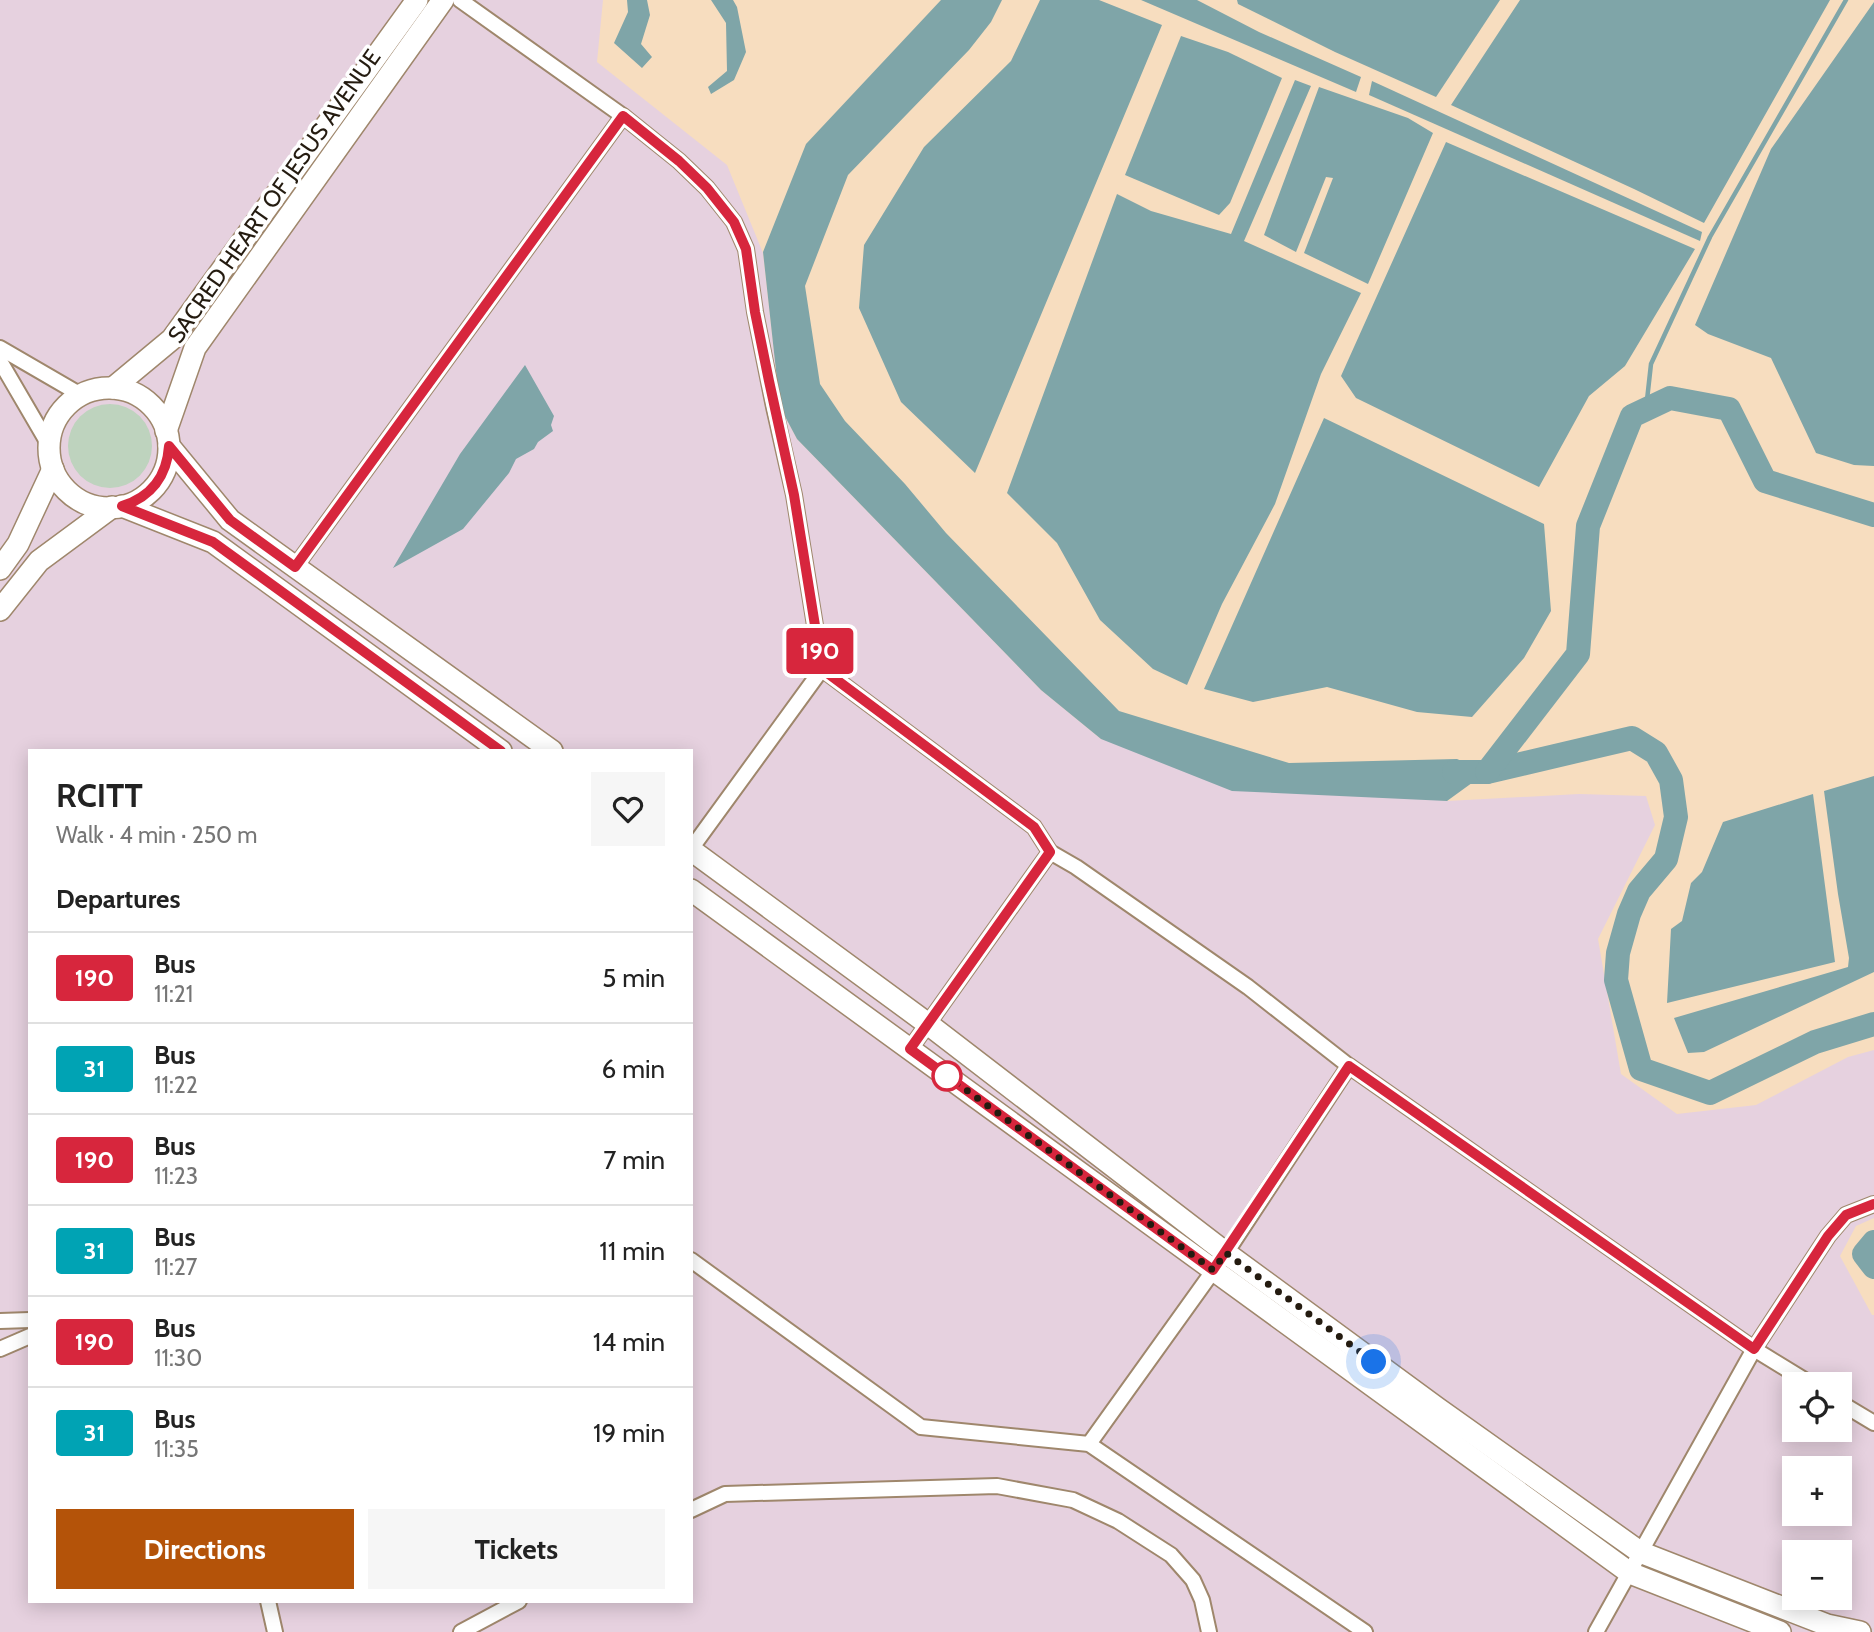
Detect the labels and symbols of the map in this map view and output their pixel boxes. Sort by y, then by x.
street label: SACRED HEART OF JESUS AVENUE [162,44,386,348]
line badge: 190 [780,628,860,674]
unlabelled marker [932,1061,962,1091]
your location [1356,1344,1391,1379]

